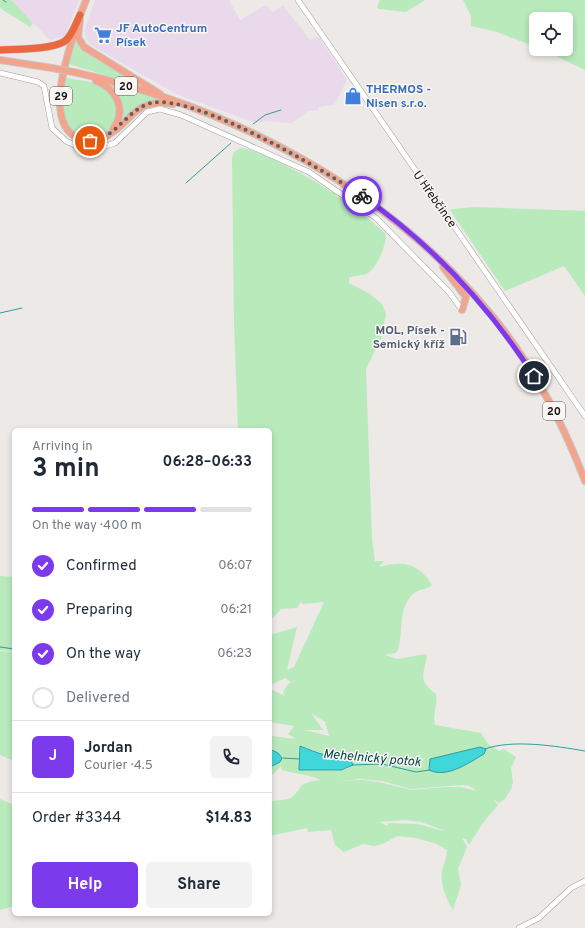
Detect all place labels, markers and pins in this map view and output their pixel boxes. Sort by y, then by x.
place label: JF AutoCentrum Písek [116,21,207,51]
supermarket icon: JF AutoCentrum Písek [93,25,113,45]
place label: THERMOS - Nisen s.r.o. [366,82,431,112]
shop icon: THERMOS - Nisen s.r.o. [343,86,363,106]
pin [73,124,107,158]
place label: MOL, Písek - Semický kříž [373,323,445,353]
fuel station icon: MOL, Písek - Semický kříž [448,327,468,347]
pin [517,359,551,393]

